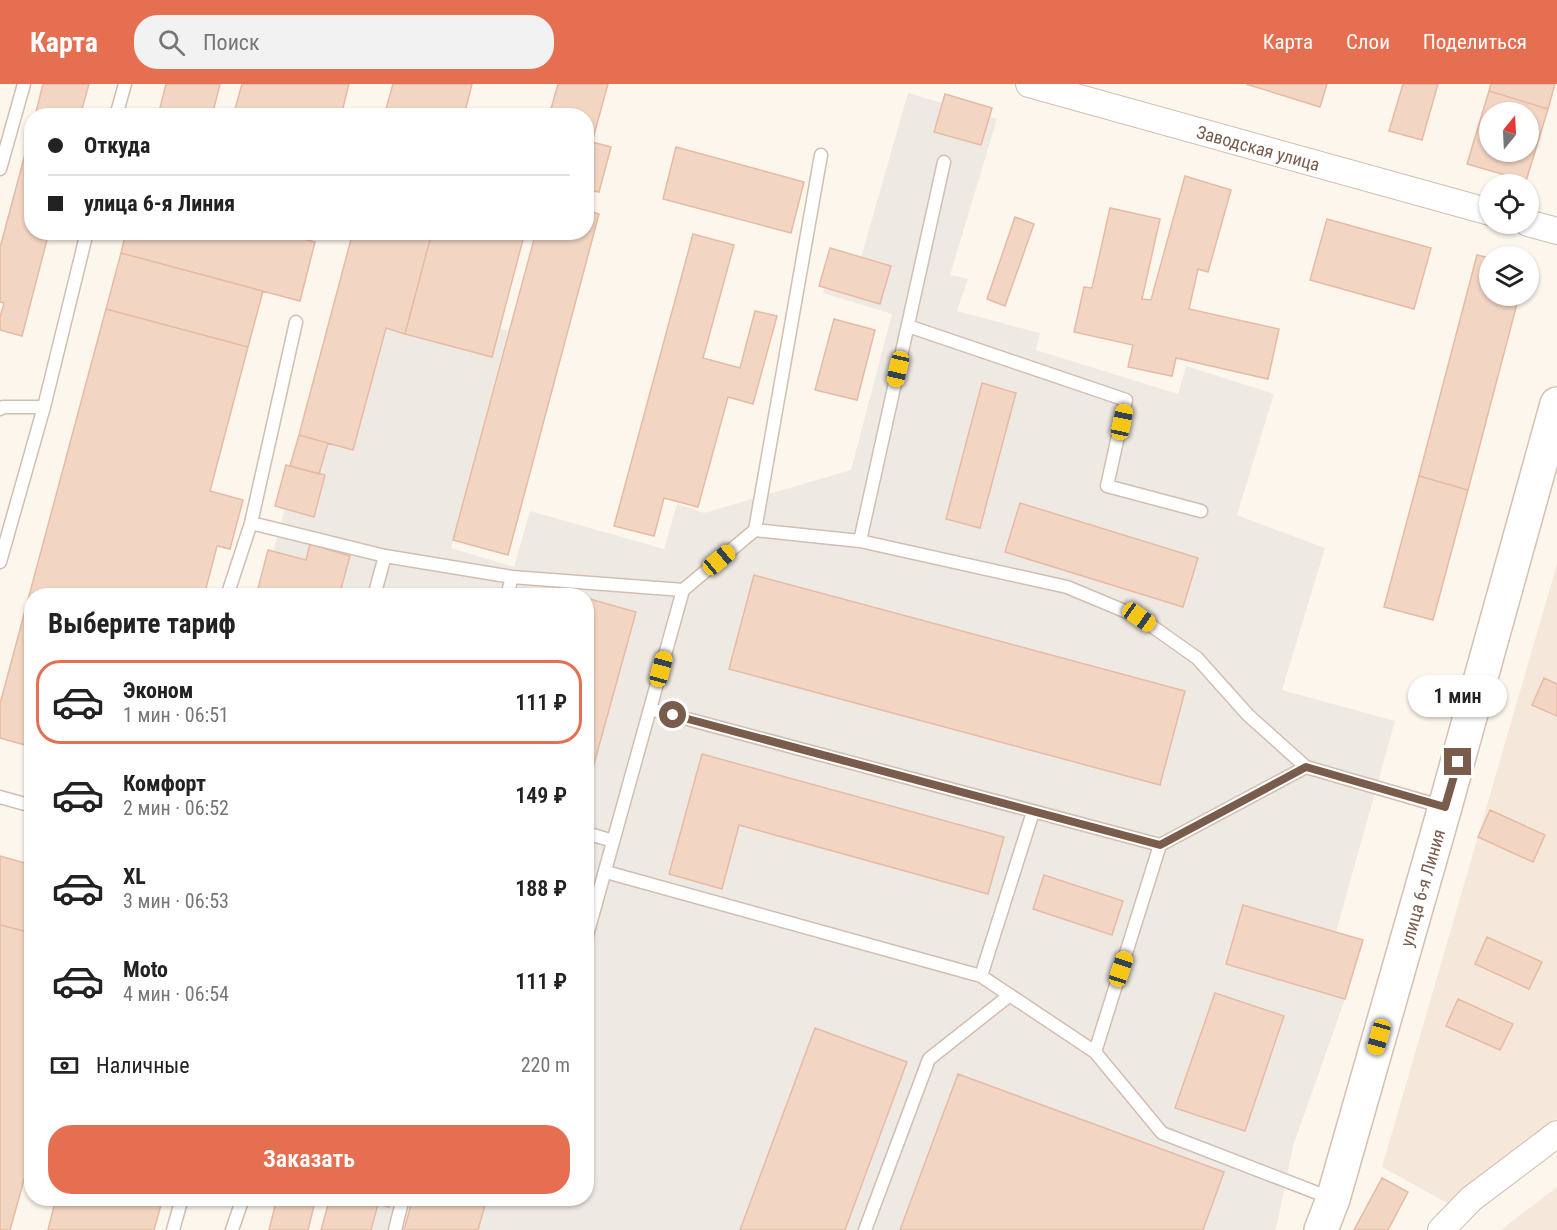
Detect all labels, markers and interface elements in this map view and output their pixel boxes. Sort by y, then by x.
search box [134,15,554,69]
text: Карта [30,26,98,59]
icon: search [155,26,188,59]
text: Поиск [203,30,260,55]
text: Карта [1263,30,1313,54]
text: Слои [1346,30,1390,54]
text: Поделиться [1423,30,1527,54]
north arrow [1479,102,1539,162]
map controls [1479,102,1539,306]
street label: Заводская улица [1194,121,1322,175]
text: Откуда [84,133,150,158]
button: locate [1479,174,1539,234]
text: улица 6-я Линия [84,191,235,216]
button: layers [1479,246,1539,306]
car [885,349,911,389]
car [1109,403,1135,441]
car [699,542,739,578]
car [1119,599,1159,635]
text: Выберите тариф [48,608,236,640]
car [648,649,674,689]
icon: car [51,675,105,729]
callout: 1 мин [1408,675,1508,717]
text: Эконом [123,678,193,703]
text: 1 мин [1434,684,1481,708]
text: 111 ₽ [515,690,567,715]
route start [659,701,686,728]
text: 1 мин · 06:51 [123,703,229,727]
route end [1444,748,1471,775]
icon: car [51,768,105,822]
text: Комфорт [123,771,206,796]
text: 149 ₽ [515,783,567,808]
text: 2 мин · 06:52 [123,796,229,820]
street label: улица 6-я Линия [1395,827,1449,949]
icon: car [51,861,105,915]
text: XL [123,864,146,889]
text: 188 ₽ [515,876,567,901]
text: 3 мин · 06:53 [123,889,229,913]
car [1107,949,1135,989]
icon: car [51,954,105,1008]
text: Moto [123,957,168,982]
text: 111 ₽ [515,969,567,994]
text: 4 мин · 06:54 [123,982,229,1006]
car [1365,1017,1393,1057]
icon: cash [48,1049,81,1082]
text: Наличные [96,1053,190,1078]
text: 220 m [521,1053,570,1077]
button: Заказать [48,1125,570,1194]

